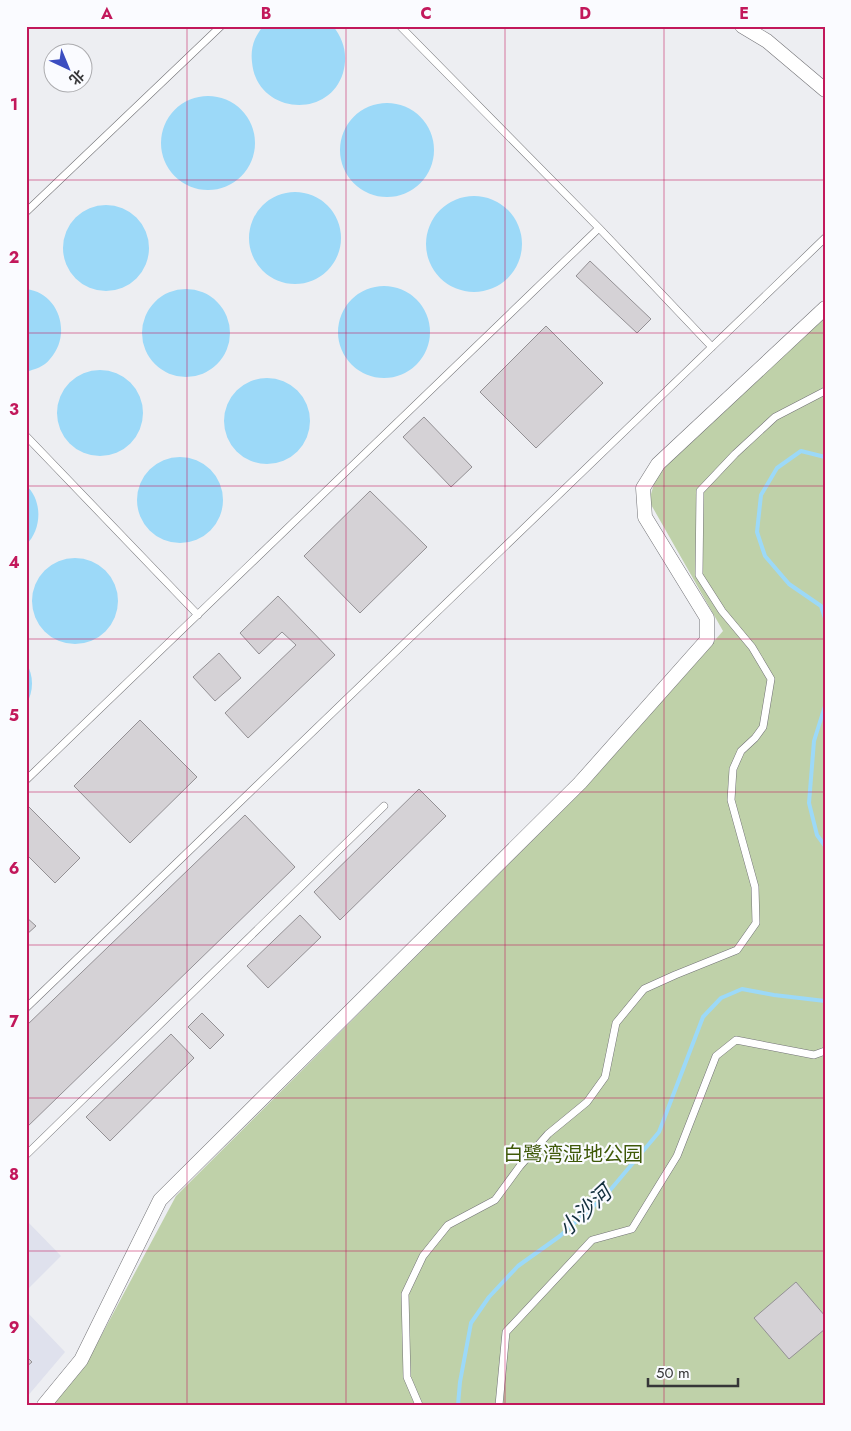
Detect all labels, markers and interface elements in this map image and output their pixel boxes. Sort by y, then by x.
text: A [100,2,113,25]
text: B [261,2,271,25]
text: C [420,2,432,25]
text: D [579,2,591,25]
text: E [739,2,749,25]
north arrow [42,42,92,92]
text: 北 [65,65,89,89]
text: 1 [10,93,18,116]
text: 2 [9,246,19,269]
text: 3 [9,398,19,421]
text: 4 [8,551,20,574]
text: 5 [9,704,19,727]
text: 6 [9,857,19,880]
text: 7 [9,1010,19,1033]
park label: 白鹭湾湿地公园 [503,1140,643,1169]
text: 8 [9,1163,19,1186]
water label: 小沙河 [552,1176,621,1243]
text: 9 [9,1316,19,1339]
scale bar [648,1356,738,1388]
text: 50 m [656,1362,690,1384]

